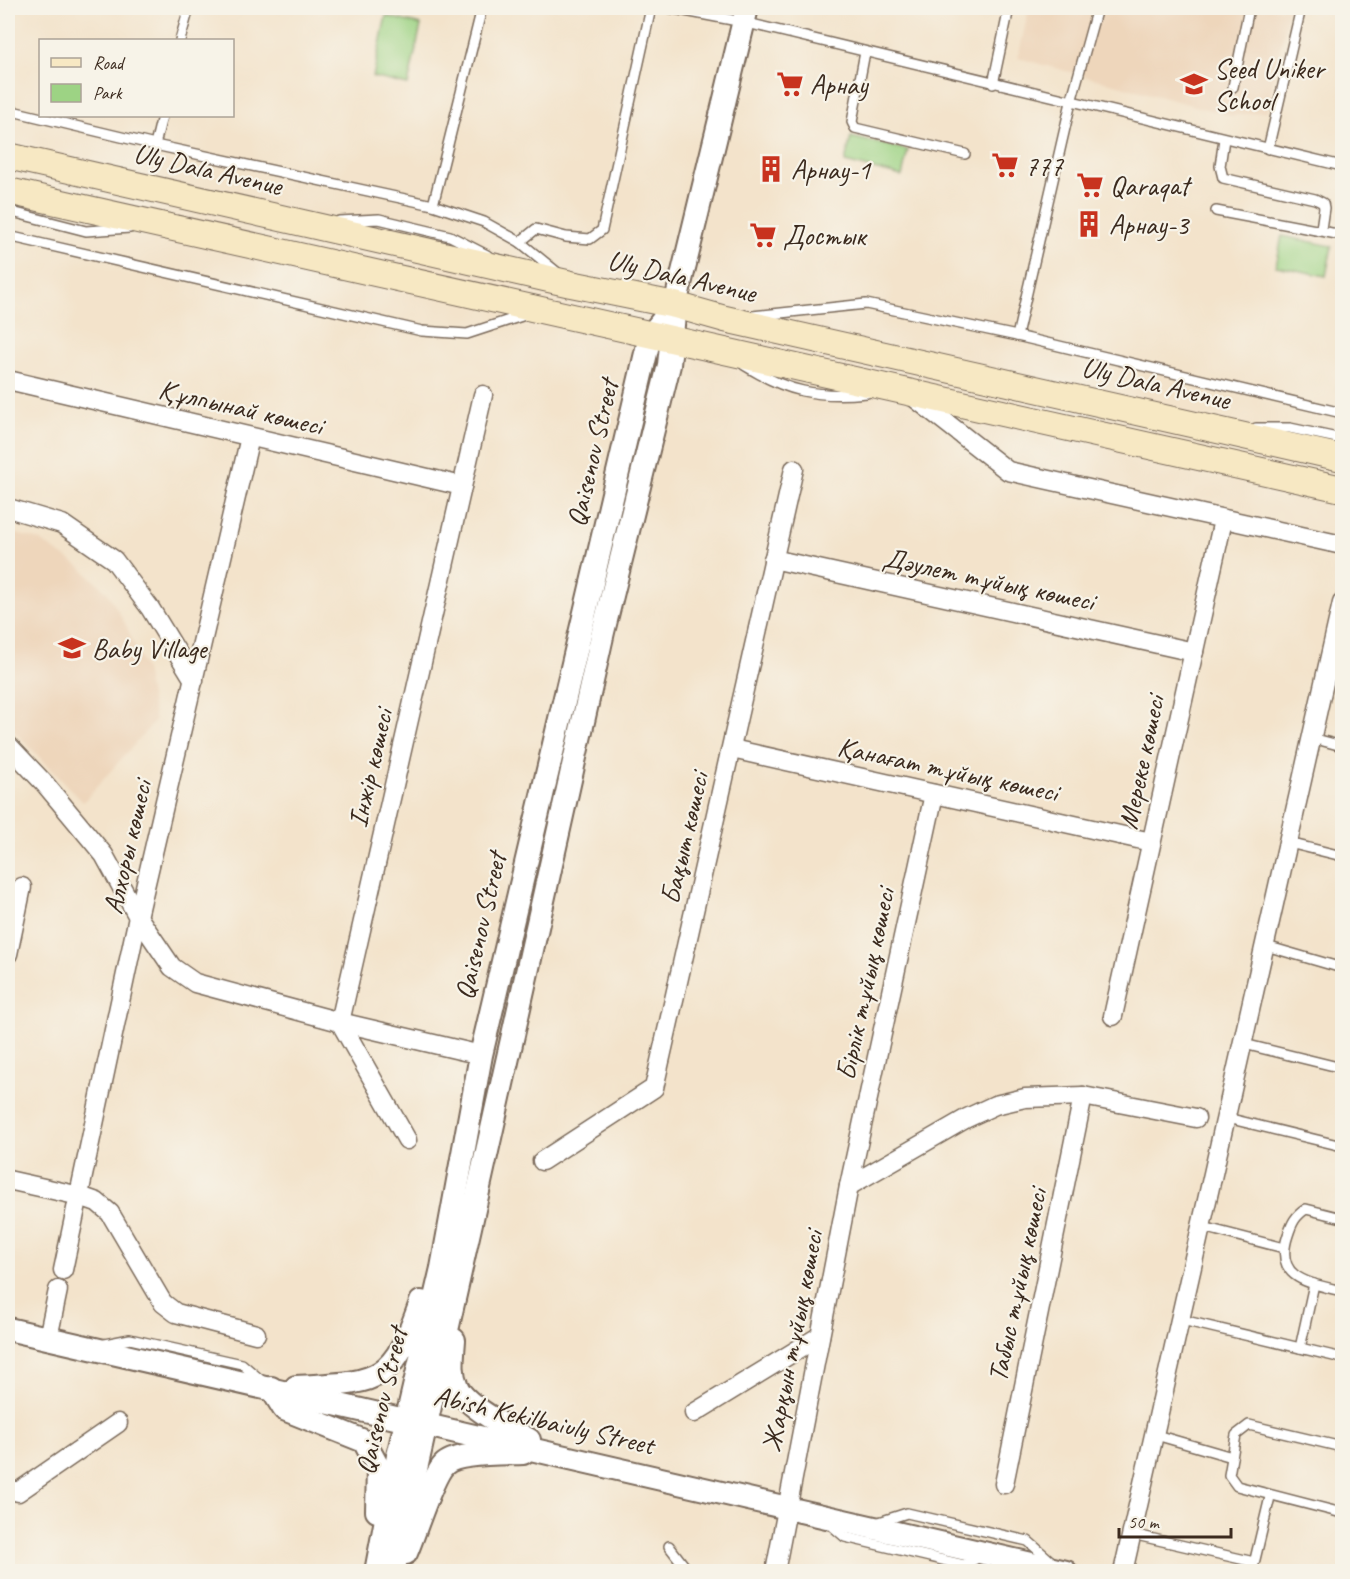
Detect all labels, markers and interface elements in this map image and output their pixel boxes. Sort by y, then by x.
legend [39,39,234,117]
place label: Seed Uniker School [1214,51,1327,118]
text: Road [93,52,126,74]
place label: Арнау [810,67,870,102]
supermarket icon: Арнау [775,69,805,99]
school or university icon: Seed Uniker School [1179,69,1209,99]
text: Park [93,82,123,104]
street label: Uly Dala Avenue [131,135,287,203]
place label: 777 [1025,148,1064,183]
supermarket icon: 777 [990,150,1020,180]
place label: Арнау-1 [791,152,872,187]
building icon: Арнау-1 [756,154,786,184]
place label: Qaraqat [1110,168,1193,203]
supermarket icon: Qaraqat [1075,170,1105,200]
place label: Арнау-3 [1109,207,1191,242]
building icon: Арнау-3 [1074,209,1104,239]
place label: Достык [783,218,868,253]
supermarket icon: Достык [748,220,778,250]
street label: Uly Dala Avenue [605,242,761,310]
street label: Uly Dala Avenue [1079,349,1235,417]
street label: Құлпынай көшесі [156,371,330,444]
street label: Qaisenov Street [558,373,627,530]
street label: Дәулет тұйық көшесі [880,540,1102,619]
place label: Baby Village [92,631,208,666]
school or university icon: Baby Village [57,633,87,663]
street label: Мереке көшесі [1110,688,1173,832]
street label: Інжір көшесі [339,702,401,831]
street label: Қанағат тұйық көшесі [834,729,1065,810]
street label: Бақыт көшесі [652,765,717,907]
street label: Алхоры көшесі [95,773,160,917]
street label: Qaisenov Street [446,846,515,1003]
street label: Бірлік тұйық көшесі [828,881,903,1083]
street label: Табыс тұйық көшесі [979,1181,1055,1385]
street label: Жарқын тұйық көшесі [753,1223,831,1455]
street label: Qaisenov Street [347,1321,416,1478]
street label: Abish Kekilbaiuly Street [431,1378,660,1463]
scale bar [1119,1501,1232,1539]
text: 50 m [1128,1511,1161,1533]

